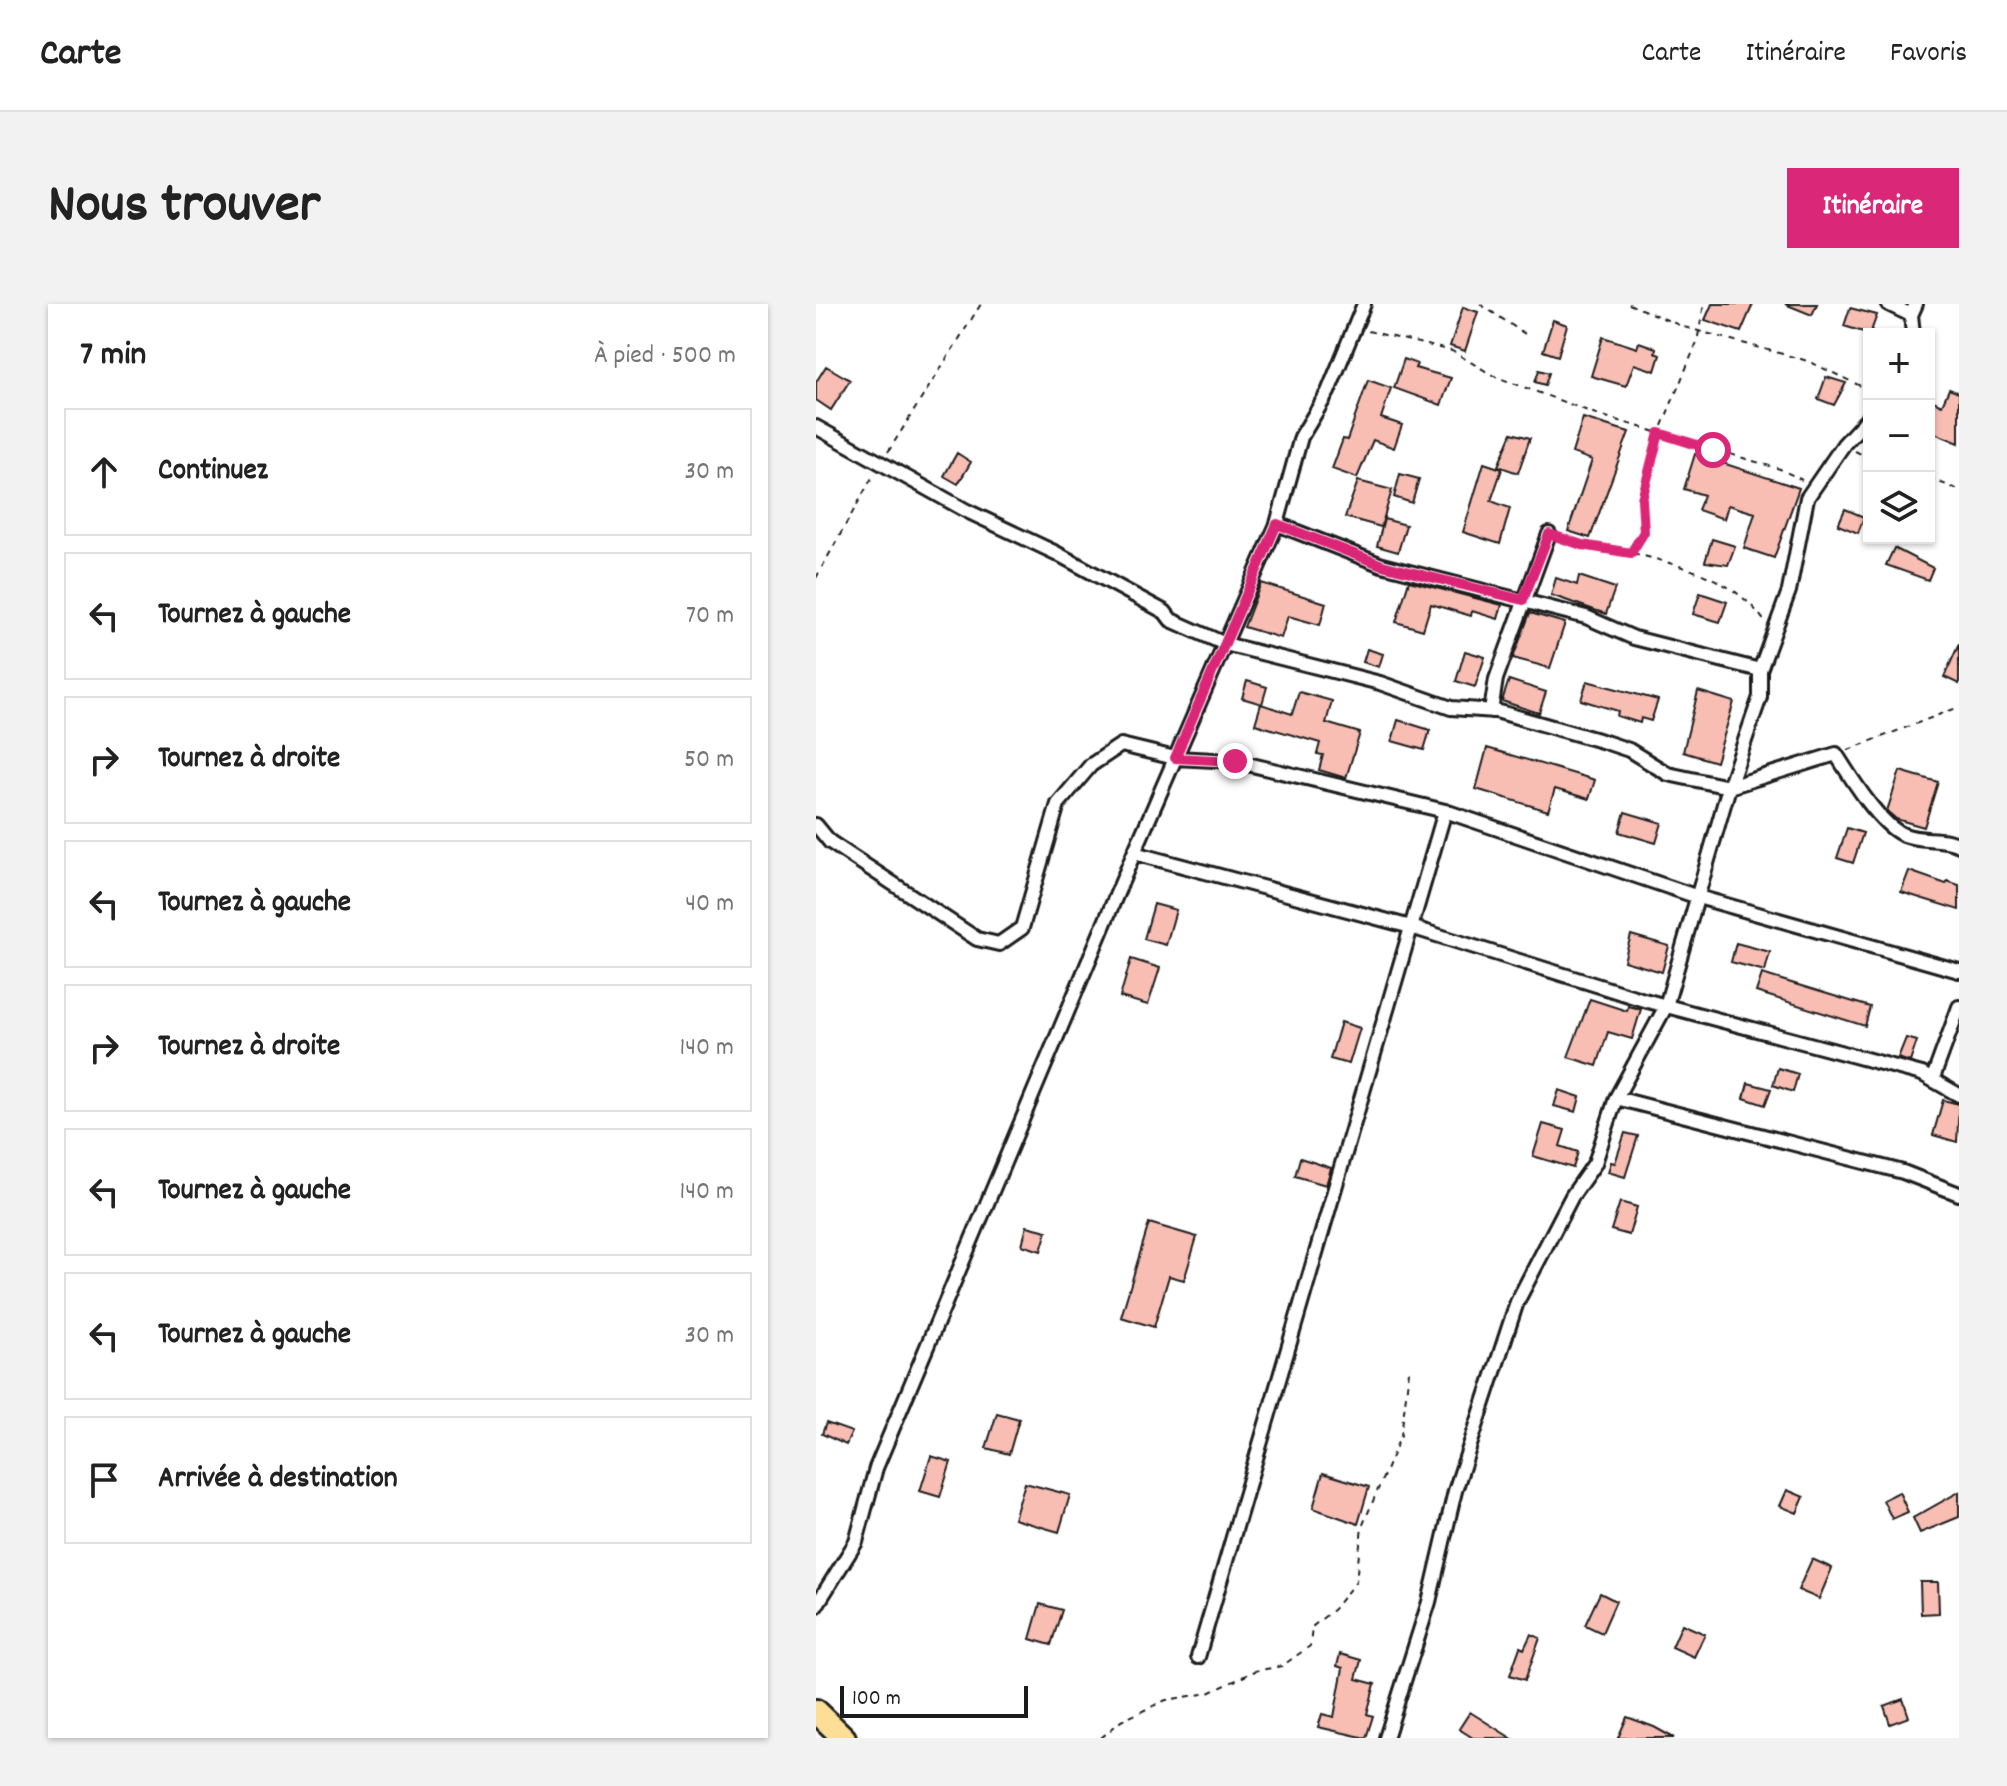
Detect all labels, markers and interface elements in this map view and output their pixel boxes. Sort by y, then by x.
text: Carte [40,28,121,83]
text: Carte [1641,35,1701,75]
text: Itinéraire [1745,35,1846,75]
text: Favoris [1890,35,1967,75]
text: Nous trouver [48,168,320,248]
button: Itinéraire [1787,168,1959,248]
map controls [1863,328,1935,544]
button: + [1863,328,1935,400]
text: 7 min [80,332,146,381]
text: À pied · 500 m [594,338,736,375]
button: − [1863,400,1935,472]
route start [1695,432,1731,468]
icon: ahead [82,450,126,494]
text: Continuez [158,451,268,494]
text: 30 m [684,454,734,491]
button: layers [1863,472,1935,544]
icon: left [82,594,126,638]
text: Tournez à gauche [158,595,351,638]
text: 70 m [686,598,734,635]
icon: right [82,738,126,782]
text: Tournez à droite [158,739,340,782]
text: 50 m [684,742,734,779]
route end [1217,743,1253,779]
icon: left [82,882,126,926]
text: Tournez à gauche [158,883,351,926]
text: 40 m [685,886,734,923]
icon: right [82,1026,126,1070]
text: Tournez à droite [158,1027,340,1070]
text: 140 m [680,1030,734,1067]
icon: left [82,1170,126,1214]
text: Tournez à gauche [158,1171,351,1214]
text: 140 m [680,1174,734,1211]
icon: left [82,1314,126,1358]
text: Tournez à gauche [158,1315,351,1358]
text: 30 m [684,1318,734,1355]
icon: arrive [82,1458,126,1502]
text: Arrivée à destination [158,1459,398,1502]
scale bar [840,1682,1028,1718]
text: 100 m [852,1684,901,1715]

